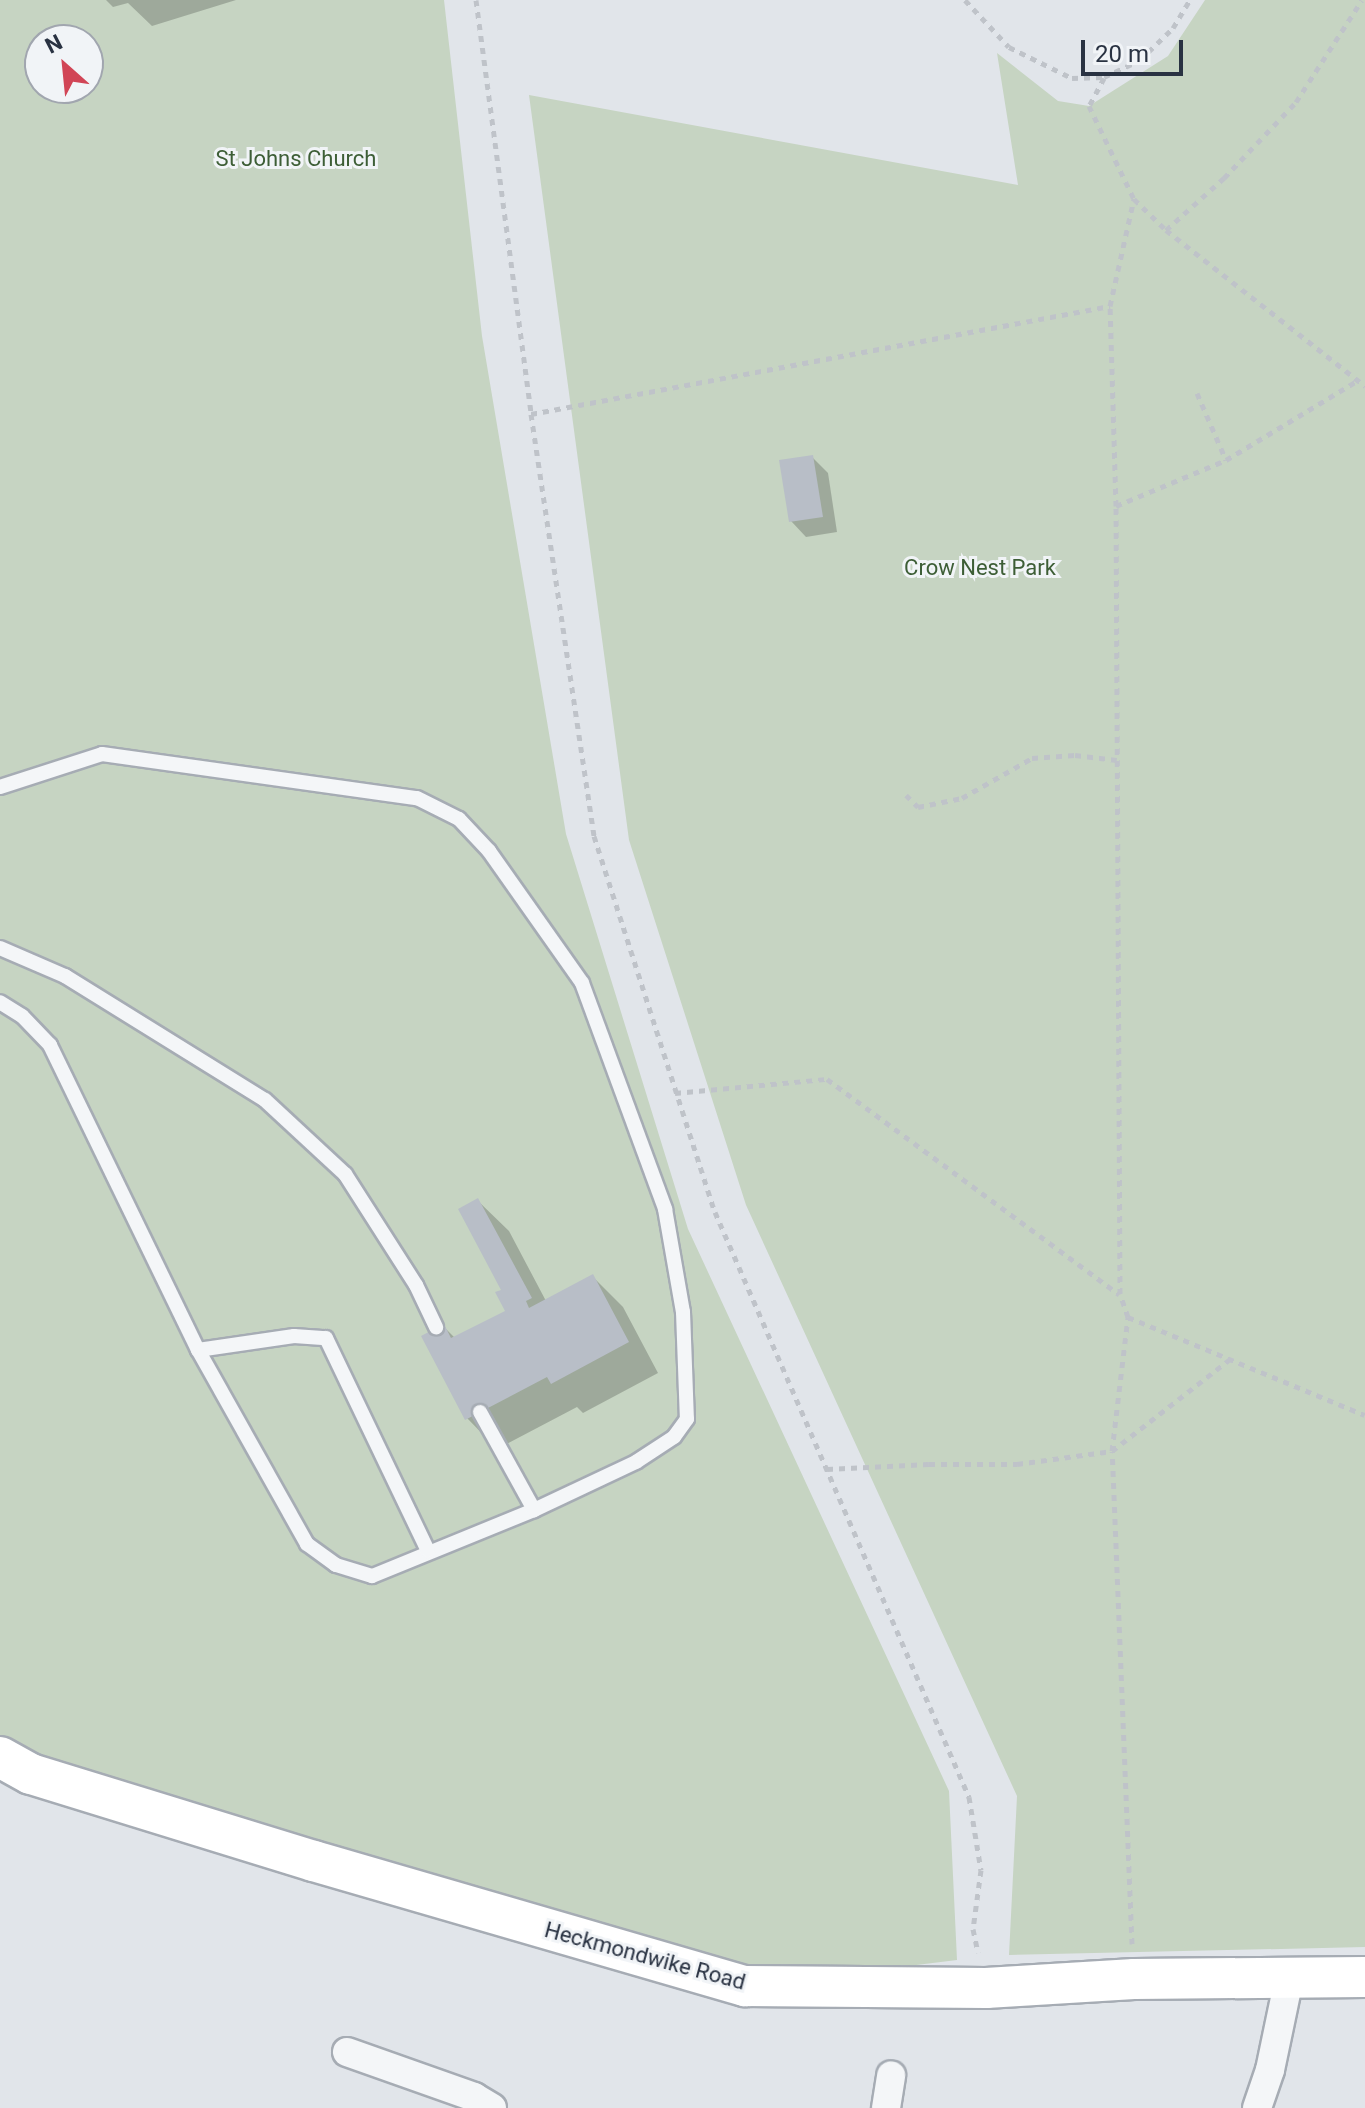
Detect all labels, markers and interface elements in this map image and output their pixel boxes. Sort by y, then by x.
north arrow [24,24,104,104]
scale bar [1085,24,1187,74]
text: N [41,29,66,59]
text: 20 m [1095,40,1149,68]
park label: St Johns Church [216,146,376,172]
park label: Crow Nest Park [904,555,1056,581]
street label: Heckmondwike Road [542,1916,748,1996]

